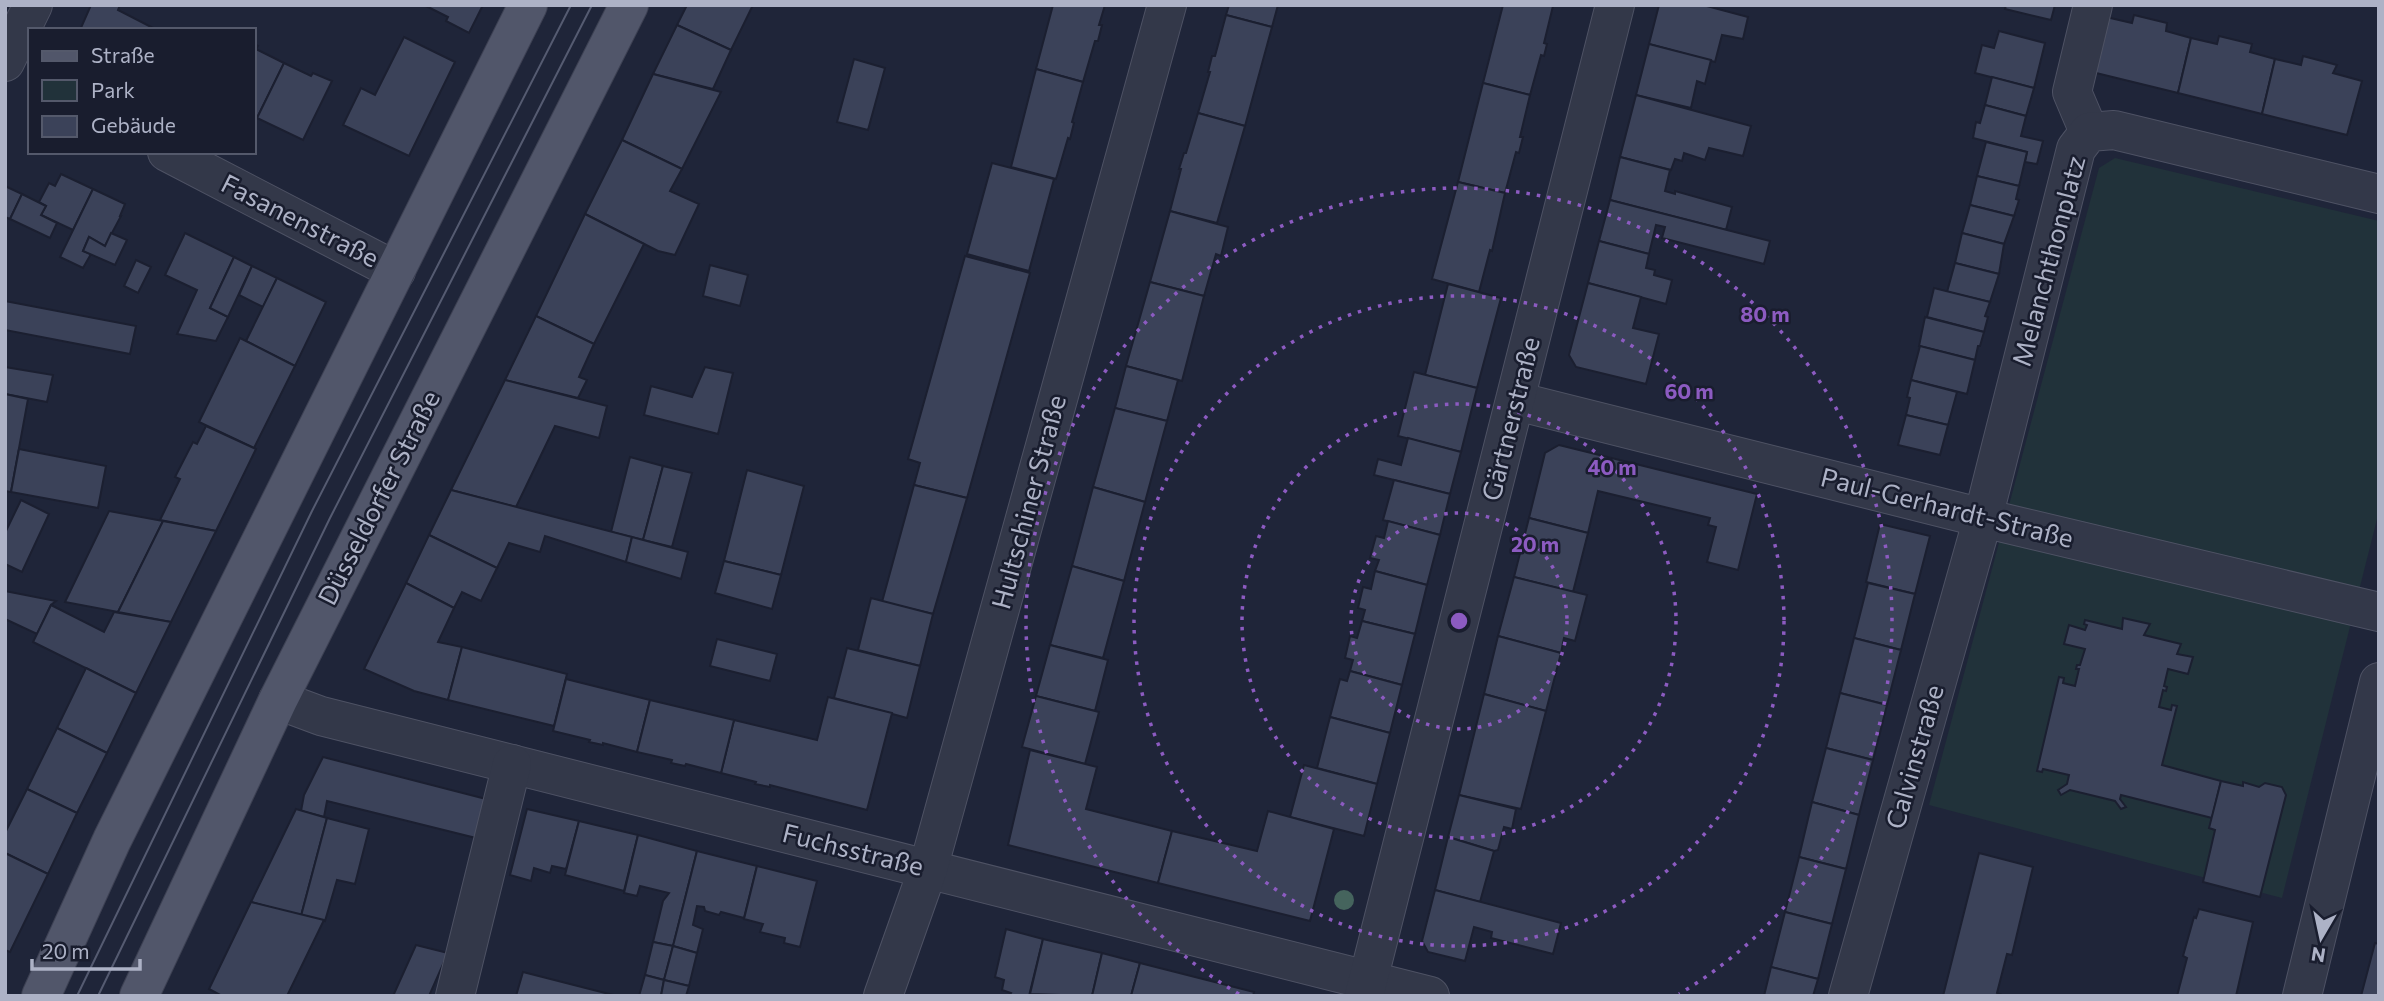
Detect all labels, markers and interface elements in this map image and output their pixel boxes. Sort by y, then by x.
legend [28,28,256,154]
text: Straße [91,42,155,67]
text: Park [91,77,135,102]
text: Gebäude [91,112,176,137]
street label: Melanchthonplatz [2005,152,2091,369]
street label: Fasanenstraße [217,167,385,273]
text: 80 m [1740,301,1790,326]
street label: Gärtnerstraße [1474,333,1545,504]
text: 60 m [1664,378,1714,403]
street label: Düsseldorfer Straße [310,385,445,610]
street label: Hultschiner Straße [984,391,1071,612]
text: 40 m [1587,454,1637,479]
street label: Paul-Gerhardt-Straße [1818,460,2077,553]
text: 20 m [1511,531,1559,556]
centre of rings [1447,609,1471,633]
street label: Calvinstraße [1878,681,1949,832]
street label: Fuchsstraße [780,816,927,881]
north arrow [2286,903,2356,973]
scale bar [32,928,140,972]
text: 20 m [42,938,90,963]
text: N [2309,943,2327,968]

